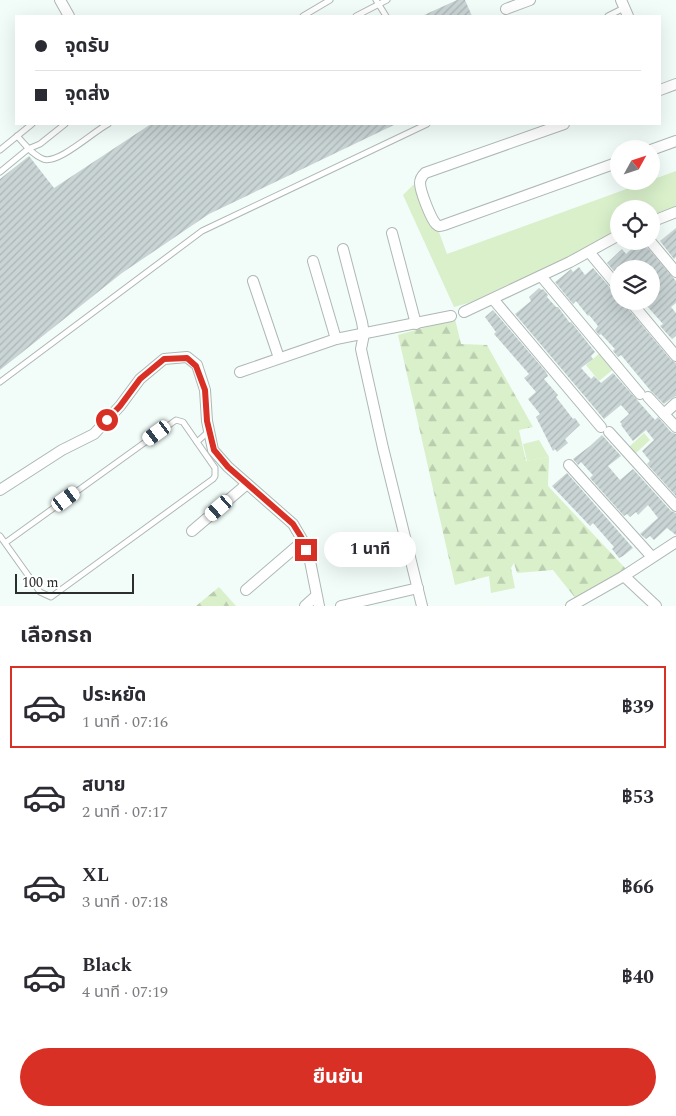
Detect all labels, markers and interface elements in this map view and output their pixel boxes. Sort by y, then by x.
text: จุดรับ [65,32,110,61]
text: จุดส่ง [65,80,110,109]
north arrow [610,140,660,190]
map controls [610,140,660,310]
button: locate [610,200,660,250]
button: layers [610,260,660,310]
route start [96,409,118,431]
car [140,418,173,448]
car [49,484,82,514]
car [202,492,235,524]
callout: 1 นาที [324,532,416,568]
text: 1 นาที [350,537,390,561]
route end [295,539,317,561]
scale bar [15,571,134,594]
text: 100 m [22,572,59,593]
text: เลือกรถ [20,619,93,652]
text: ประหยัด [82,681,146,710]
icon: car [22,685,67,730]
text: ฿39 [622,693,654,722]
text: 1 นาที · 07:16 [82,710,168,734]
text: สบาย [82,771,126,800]
icon: car [22,775,67,820]
text: ฿53 [622,783,654,812]
text: 2 นาที · 07:17 [82,800,168,824]
text: XL [82,861,109,890]
icon: car [22,865,67,910]
text: ฿66 [622,873,654,902]
text: 3 นาที · 07:18 [82,890,168,914]
text: Black [82,951,132,980]
icon: car [22,955,67,1000]
text: ฿40 [622,963,654,992]
text: 4 นาที · 07:19 [82,980,168,1004]
button: ยืนยัน [20,1048,656,1106]

